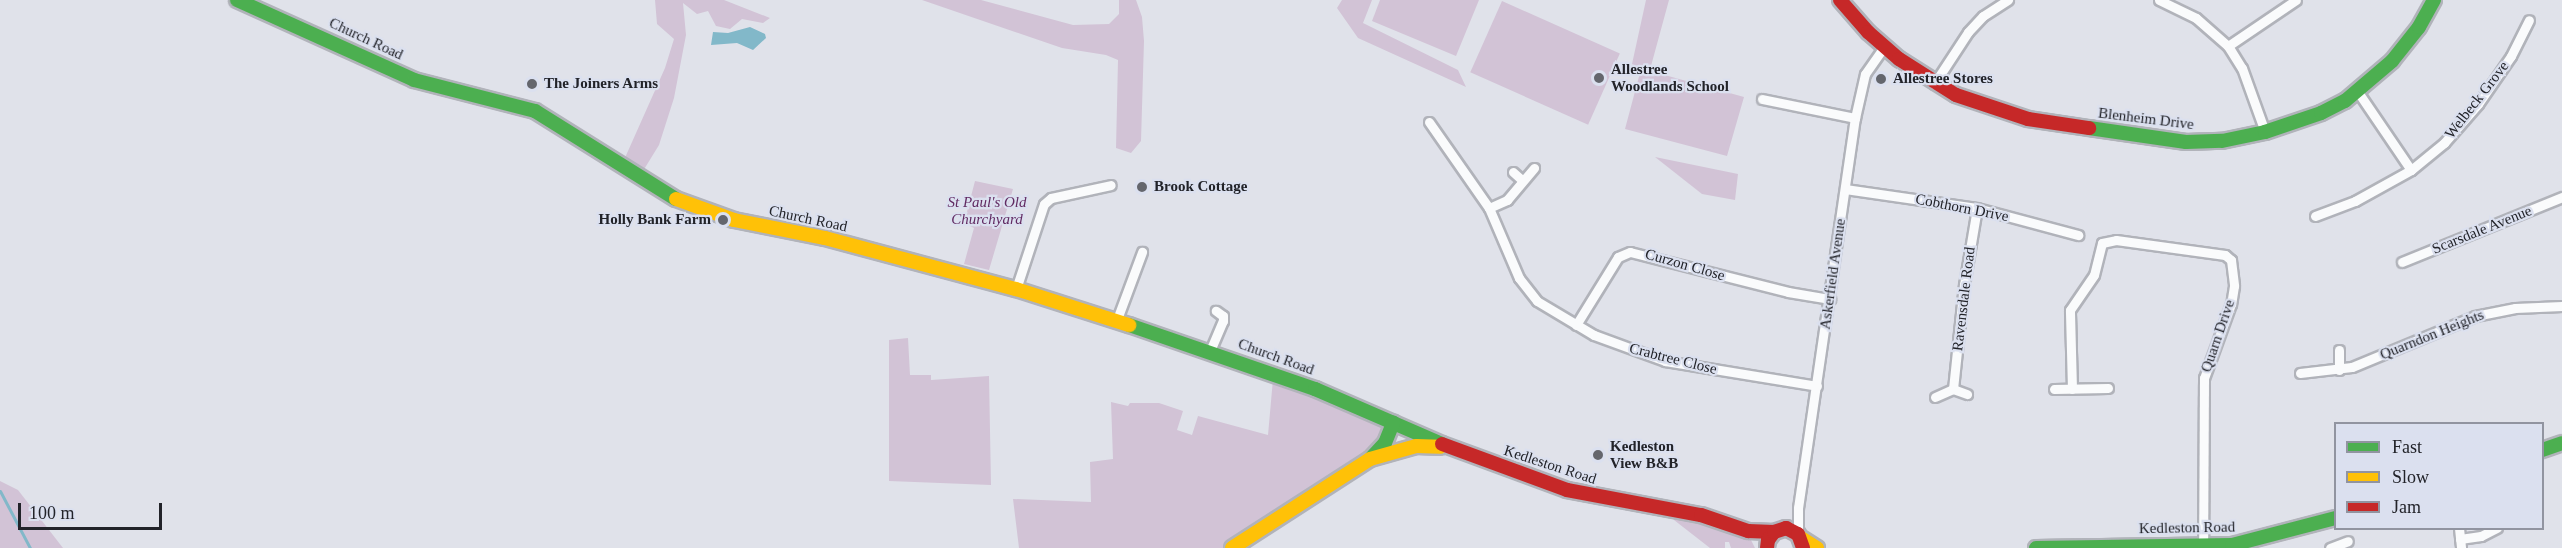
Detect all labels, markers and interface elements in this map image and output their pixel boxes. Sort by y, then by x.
street label: Church Road [326,14,406,64]
street label: Welbeck Grove [2441,58,2513,142]
place label: Allestree Woodlands School [1611,60,1729,95]
place label: Allestree Stores [1893,70,1993,88]
marker: Allestree Woodlands School [1592,71,1606,85]
marker: Allestree Stores [1874,72,1888,86]
place label: The Joiners Arms [544,75,659,93]
marker: The Joiners Arms [525,77,539,91]
street label: Blenheim Drive [2097,104,2195,134]
place label: Brook Cottage [1154,178,1247,196]
marker: Brook Cottage [1135,180,1149,194]
street label: Cobthorn Drive [1914,190,2010,226]
park label: St Paul's Old Churchyard [947,193,1027,228]
street label: Church Road [767,202,849,236]
street label: Scarsdale Avenue [2429,202,2535,258]
place label: Holly Bank Farm [598,211,711,229]
marker: Holly Bank Farm [716,213,730,227]
street label: Askerfield Avenue [1816,217,1850,331]
street label: Curzon Close [1643,245,1727,285]
street label: Ravensdale Road [1949,246,1979,352]
street label: Quarn Drive [2197,297,2239,375]
street label: Quarndon Heights [2377,306,2487,364]
street label: Church Road [1236,335,1316,379]
street label: Crabtree Close [1627,339,1719,379]
legend [2334,422,2544,530]
place label: Kedleston View B&B [1610,437,1678,472]
text: Fast [2392,437,2422,457]
street label: Kedleston Road [1501,442,1599,488]
marker: Kedleston View B&B [1591,448,1605,462]
text: Slow [2392,467,2429,487]
scale bar [21,491,165,529]
text: Jam [2392,497,2421,517]
text: 100 m [29,503,75,523]
street label: Kedleston Road [2139,518,2235,538]

